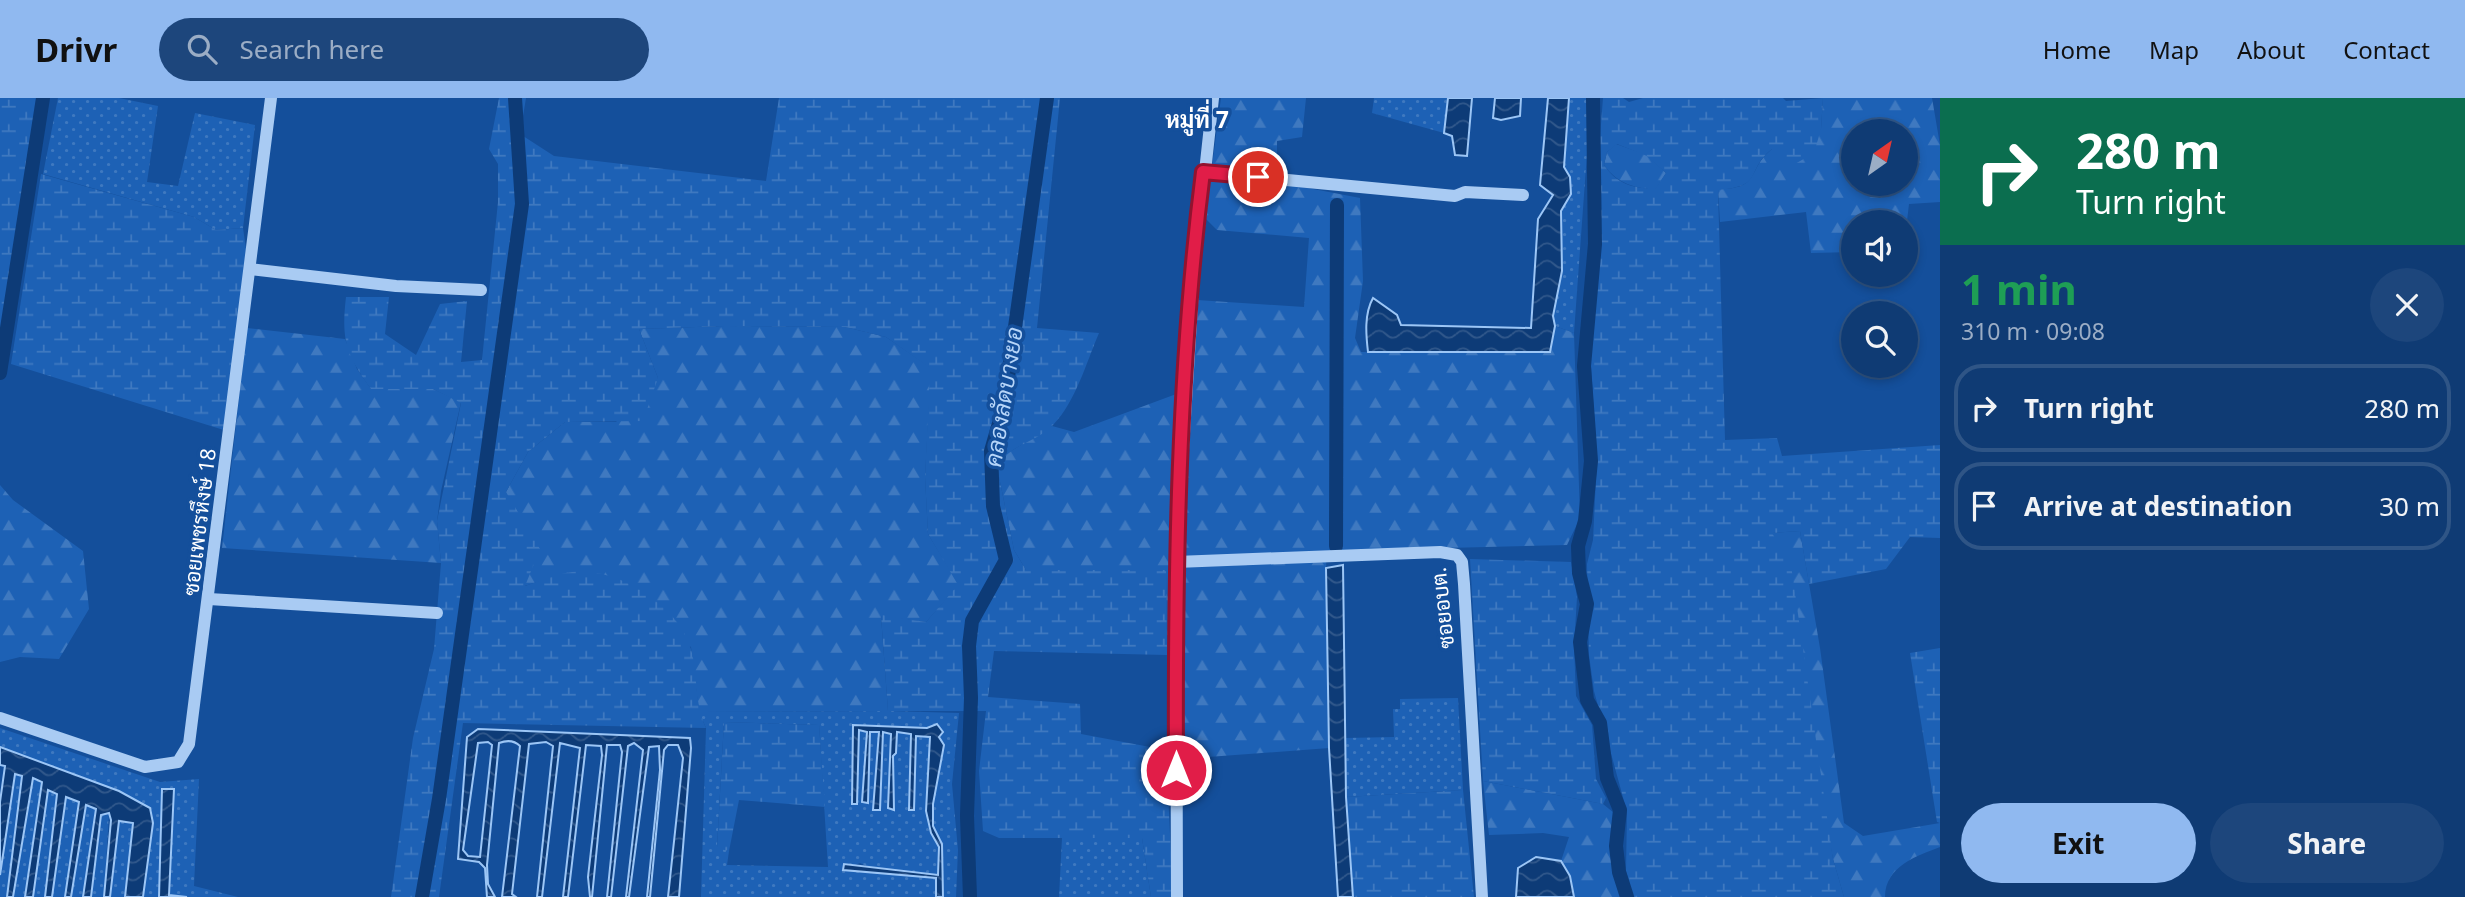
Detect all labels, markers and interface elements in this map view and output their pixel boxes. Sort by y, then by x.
search box [159,18,649,81]
text: Drivr [35,27,117,72]
icon: search [183,30,221,68]
text: Search here [239,31,384,67]
text: Home [2043,33,2111,66]
text: Map [2149,33,2199,66]
text: About [2237,33,2305,66]
text: Contact [2343,33,2430,66]
district label: หมู่ที่ 7 [1165,99,1229,136]
text: 280 m [2076,117,2221,183]
north arrow [1841,119,1918,196]
map controls [1841,119,1918,378]
icon: right [1961,126,2052,217]
pin [1228,147,1288,207]
icon: arrive [1239,158,1277,196]
text: Turn right [2076,180,2226,223]
button: sound [1841,210,1918,287]
text: 1 min [1961,260,2077,317]
button: close [2370,268,2444,342]
button: search [1841,301,1918,378]
text: 310 m · 09:08 [1961,315,2105,347]
water label: คลองลัดบางยอ [976,325,1030,469]
icon: right [1965,389,2003,427]
text: Turn right [2024,390,2154,426]
text: 280 m [2364,390,2440,426]
street label: ซอยเพชรหึงษ์ 18 [176,447,222,597]
icon: arrive [1965,487,2003,525]
text: Arrive at destination [2024,488,2293,524]
text: 30 m [2379,488,2440,524]
street label: ซอยอบต. [1424,566,1460,650]
position arrow [1139,733,1213,807]
button: Exit [1961,803,2196,883]
button: Share [2210,803,2444,883]

